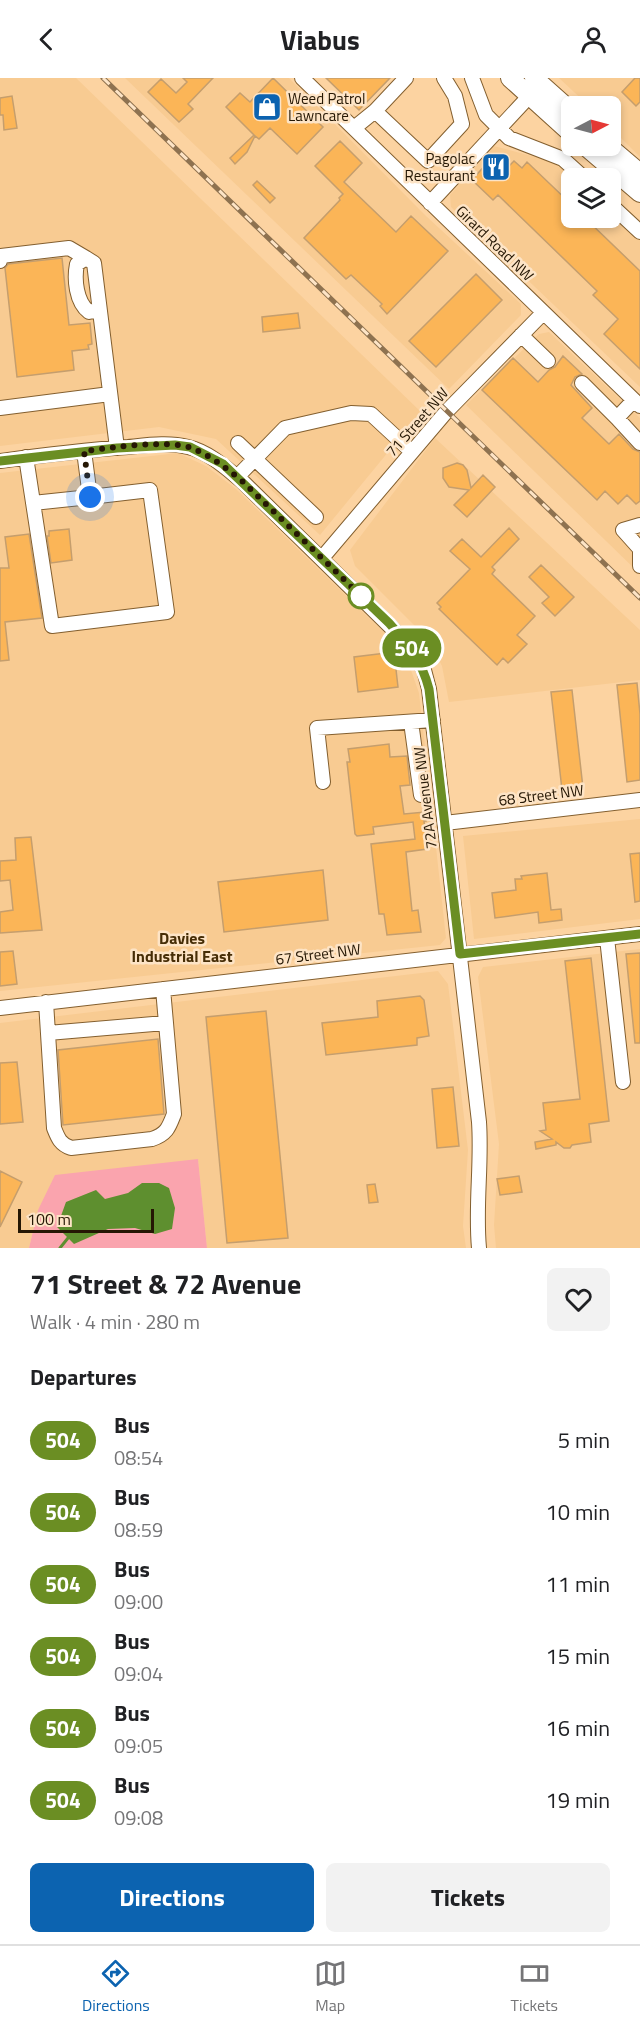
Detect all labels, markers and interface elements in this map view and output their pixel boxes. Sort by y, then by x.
text: Viabus [280,19,360,60]
icon: back [30,23,63,56]
icon: person [577,23,610,56]
place label: Weed Patrol Lawncare [288,87,365,127]
shop icon: Weed Patrol Lawncare [251,91,283,123]
north arrow [561,96,621,156]
map controls [561,96,621,228]
place label: Pagolac Restaurant [405,147,476,187]
restaurant icon: Pagolac Restaurant [480,151,512,183]
button: layers [561,168,621,228]
street label: Girard Road NW [451,200,539,286]
street label: 71 Street NW [380,382,454,462]
your location [75,482,105,512]
unlabelled marker [348,583,374,609]
line badge: 504 [378,628,446,668]
text: 504 [394,632,430,664]
street label: 72A Avenue NW [407,746,443,850]
street label: 68 Street NW [497,778,585,812]
district label: Davies Industrial East [132,926,233,968]
street label: 67 Street NW [274,937,362,971]
scale bar [18,1206,154,1234]
text: 100 m [27,1207,71,1231]
text: 71 Street & 72 Avenue [30,1262,301,1305]
button: heart [547,1268,610,1331]
text: Walk · 4 min · 280 m [30,1306,200,1337]
text: Departures [30,1360,137,1394]
text: Bus [114,1408,150,1442]
text: 5 min [558,1423,610,1457]
text: 504 [45,1424,81,1456]
text: 08:54 [114,1442,163,1473]
text: Bus [114,1480,150,1514]
text: 10 min [545,1495,610,1529]
text: 504 [45,1496,81,1528]
text: 08:59 [114,1514,163,1545]
text: Bus [114,1552,150,1586]
text: 11 min [545,1567,610,1601]
text: 504 [45,1568,81,1600]
text: 09:00 [114,1586,163,1617]
text: Bus [114,1624,150,1658]
text: 15 min [545,1639,610,1673]
text: 504 [45,1640,81,1672]
text: 09:04 [114,1658,163,1689]
text: Bus [114,1696,150,1730]
text: 16 min [545,1711,610,1745]
text: 504 [45,1712,81,1744]
text: 09:05 [114,1730,163,1761]
text: Bus [114,1768,150,1802]
text: 19 min [545,1783,610,1817]
text: 504 [45,1784,81,1816]
text: 09:08 [114,1802,163,1833]
button: Directions [30,1863,314,1932]
button: Tickets [326,1863,610,1932]
tab: Directions [82,1957,150,2017]
tab: Map [314,1957,347,2017]
tab: Tickets [511,1957,558,2017]

